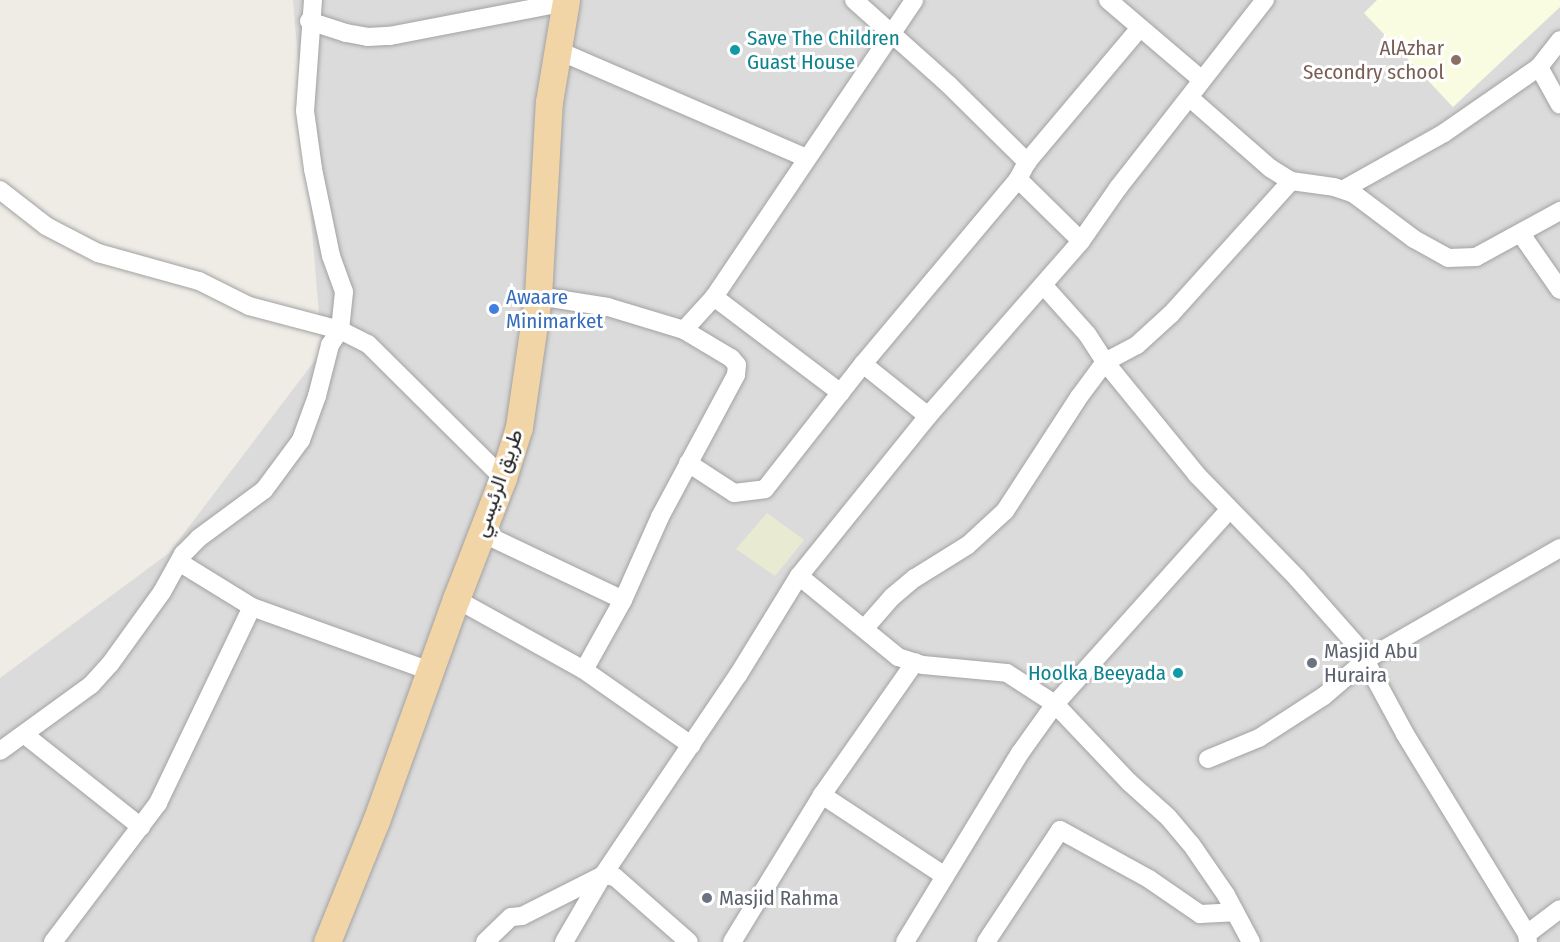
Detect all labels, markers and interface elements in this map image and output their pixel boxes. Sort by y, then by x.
place label: Save The Children Guast House [747,25,900,75]
place label: AlAzhar Secondry school [1303,35,1444,85]
marker: Save The Children Guast House [728,43,742,57]
marker: AlAzhar Secondry school [1449,53,1463,67]
place label: Awaare Minimarket [506,284,603,334]
marker: Awaare Minimarket [487,302,501,316]
street label: طريق الرئيسي [468,426,528,540]
place label: Masjid Abu Huraira [1324,638,1418,688]
marker: Masjid Abu Huraira [1305,656,1319,670]
place label: Hoolka Beeyada [1028,660,1166,686]
marker: Hoolka Beeyada [1171,666,1185,680]
place label: Masjid Rahma [719,885,839,911]
marker: Masjid Rahma [700,891,714,905]

